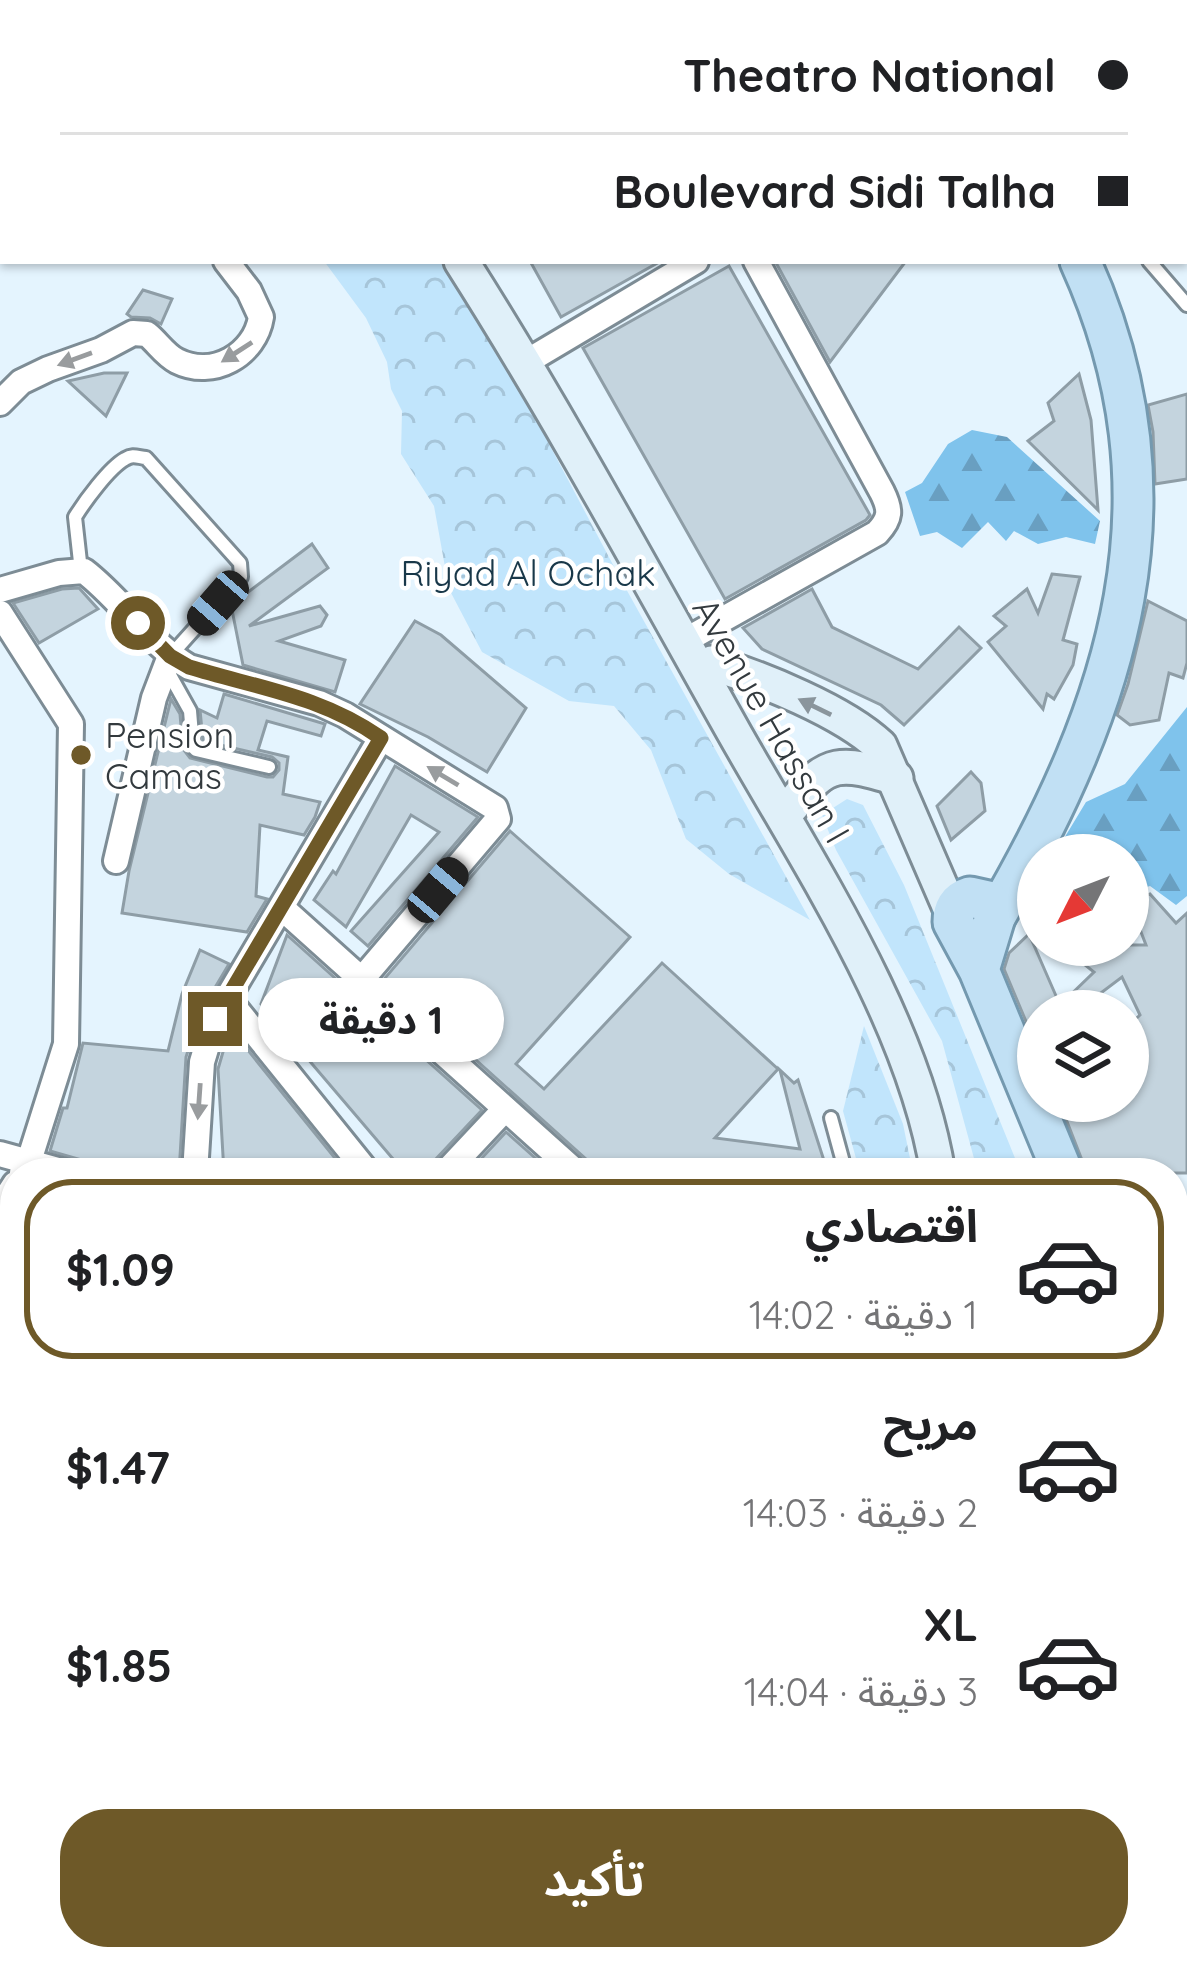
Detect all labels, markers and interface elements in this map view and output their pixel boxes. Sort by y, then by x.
text: Theatro National [683,47,1056,103]
text: Boulevard Sidi Talha [614,163,1056,219]
one-way arrow [221,340,253,363]
one-way arrow [57,351,93,369]
park label: Riyad Al Ochak [400,550,656,595]
car [181,564,255,642]
street label: Avenue Hassan I [683,589,861,851]
route start [111,596,165,650]
one-way arrow [798,697,833,717]
place label: Pension Camas [105,712,234,798]
marker: Pension Camas [68,742,94,768]
one-way arrow [426,766,460,787]
north arrow [1017,834,1149,966]
map controls [1017,834,1149,1122]
car [401,851,475,929]
callout: 1 دقيقة [257,977,503,1061]
button: layers [1017,990,1149,1122]
route end [188,992,242,1046]
text: 1 دقيقة [319,995,443,1044]
one-way arrow [190,1083,209,1120]
text: اقتصادي [805,1197,978,1253]
icon: car [1014,1215,1122,1323]
text: $1.09 [66,1241,175,1297]
text: 1 دقيقة · 14:02 [749,1290,978,1339]
text: مريح [883,1395,978,1451]
icon: car [1014,1413,1122,1521]
text: $1.47 [66,1439,170,1495]
text: 2 دقيقة · 14:03 [743,1488,978,1537]
text: XL [923,1596,978,1652]
icon: car [1014,1611,1122,1719]
text: $1.85 [66,1637,172,1693]
text: 3 دقيقة · 14:04 [744,1667,978,1716]
button: تأكيد [60,1809,1128,1947]

